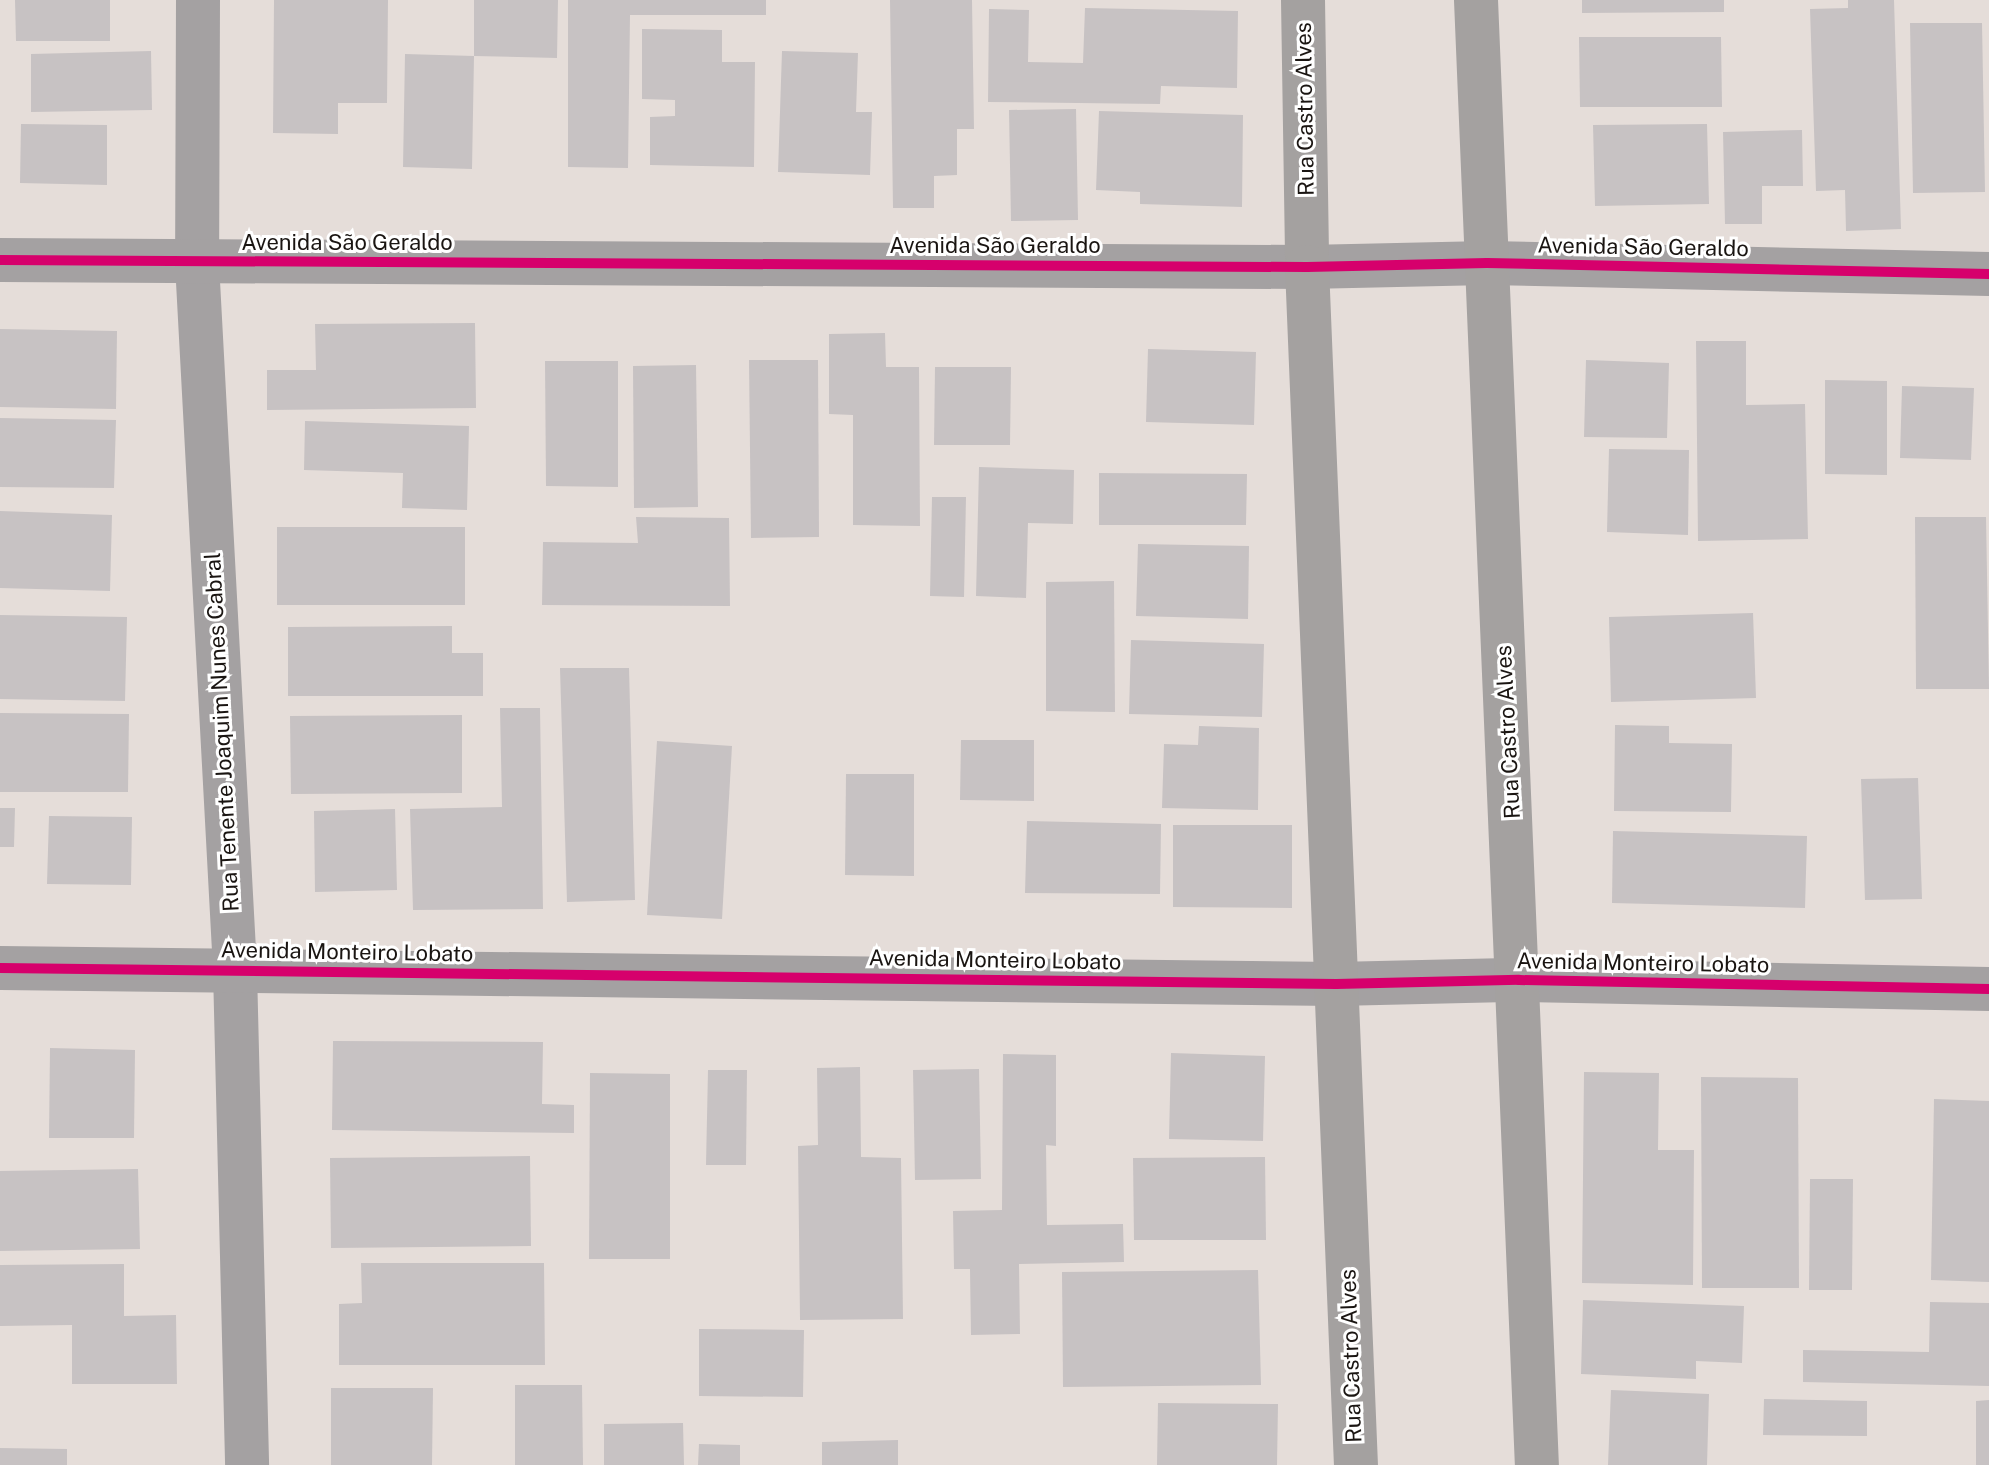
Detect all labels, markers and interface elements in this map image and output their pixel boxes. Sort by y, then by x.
street label: Rua Castro Alves [1290,22,1320,196]
street label: Avenida São Geraldo [241,230,453,256]
street label: Avenida São Geraldo [1537,232,1749,262]
street label: Avenida São Geraldo [889,233,1101,259]
street label: Rua Tenente Joaquim Nunes Cabral [199,552,245,912]
street label: Rua Castro Alves [1490,644,1526,820]
street label: Avenida Monteiro Lobato [220,937,474,967]
street label: Avenida Monteiro Lobato [868,945,1122,975]
street label: Avenida Monteiro Lobato [1516,948,1770,978]
street label: Rua Castro Alves [1335,1269,1367,1443]

